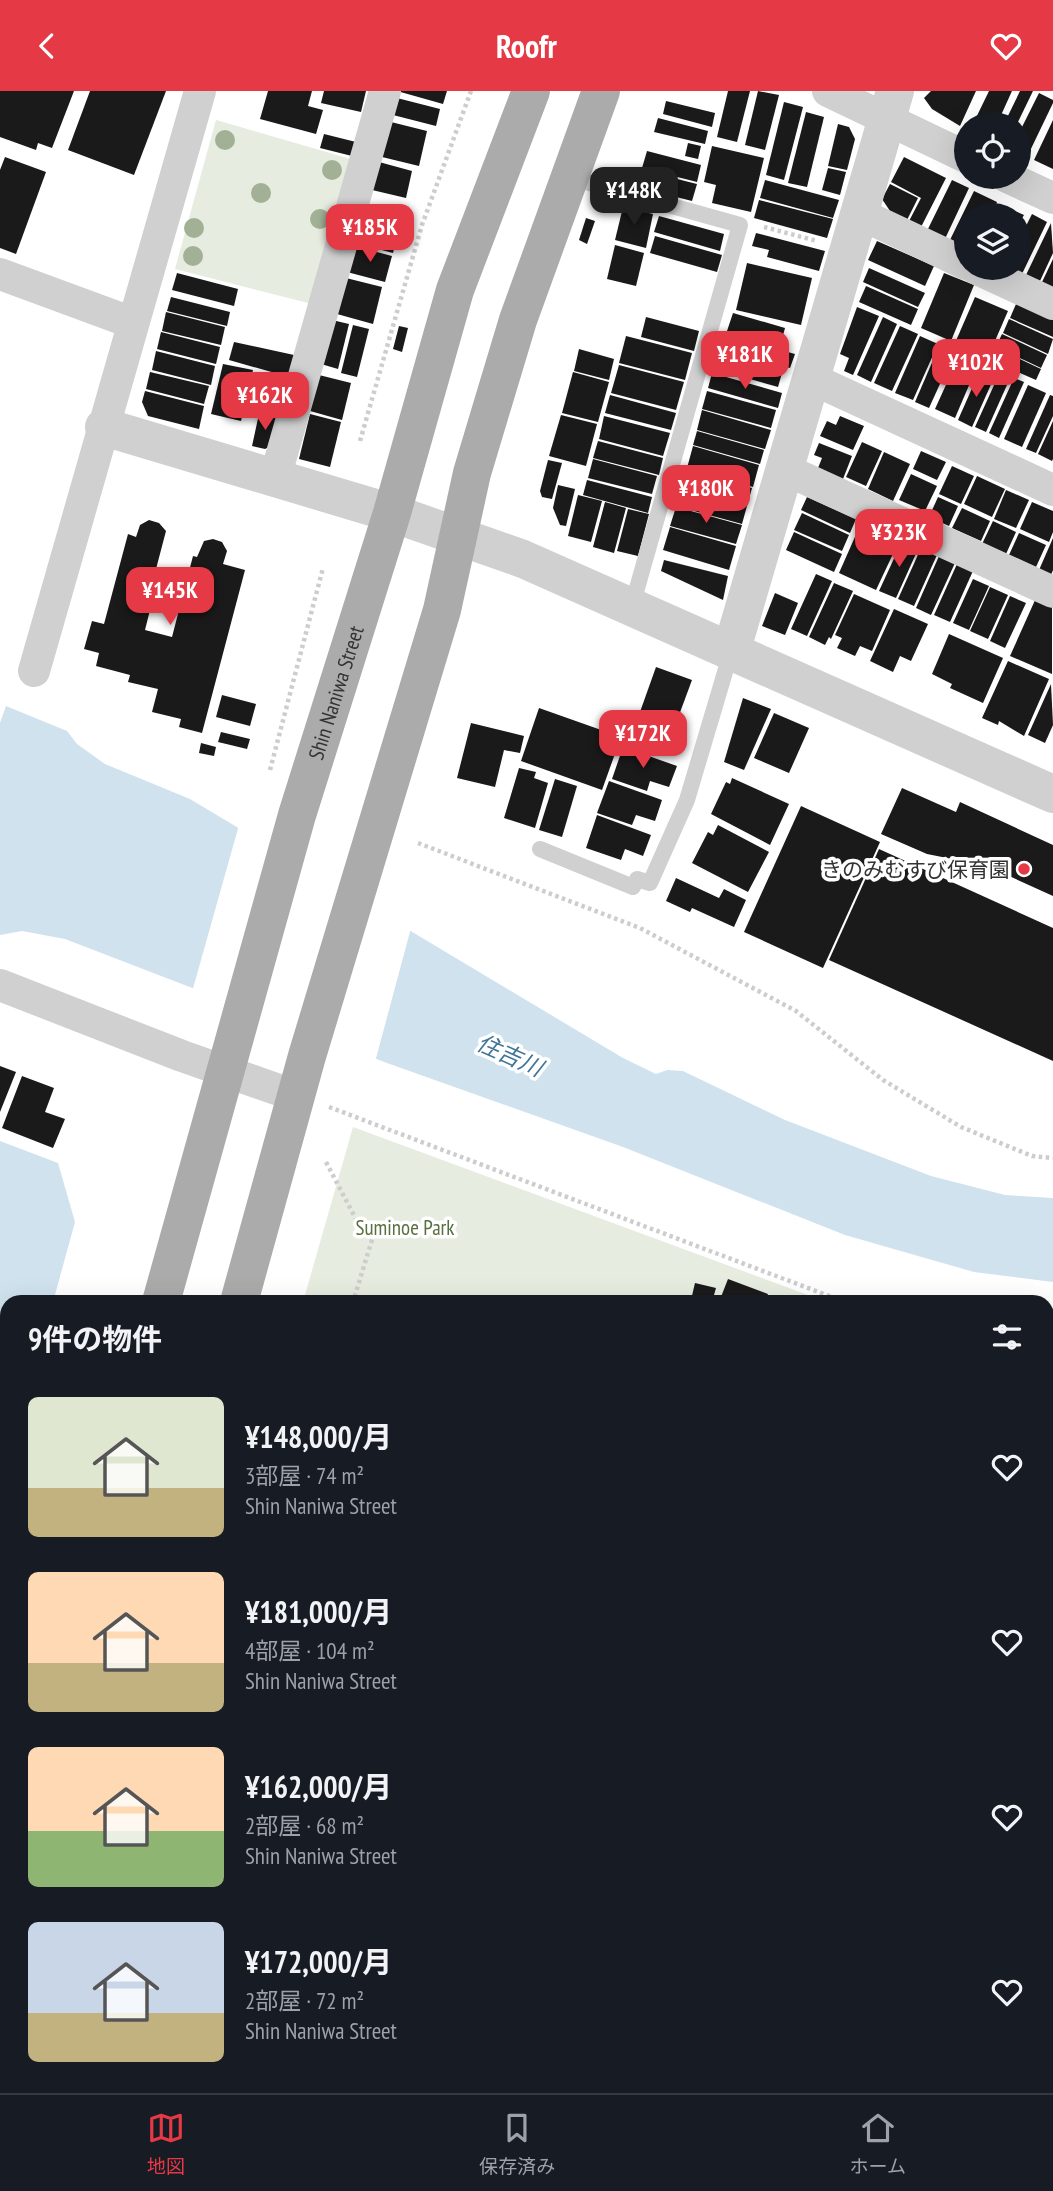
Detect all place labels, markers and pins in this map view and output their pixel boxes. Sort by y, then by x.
pin: ¥148K [585,167,683,227]
pin: ¥185K [321,205,419,264]
pin: ¥181K [696,331,794,391]
pin: ¥102K [927,339,1025,399]
pin: ¥162K [216,373,314,432]
pin: ¥180K [657,465,755,525]
pin: ¥323K [850,510,948,569]
pin: ¥145K [121,567,219,627]
pin: ¥172K [594,711,692,770]
place label: きのみむすび保育園 [821,856,1010,883]
marker: きのみむすび保育園 [1016,861,1032,877]

